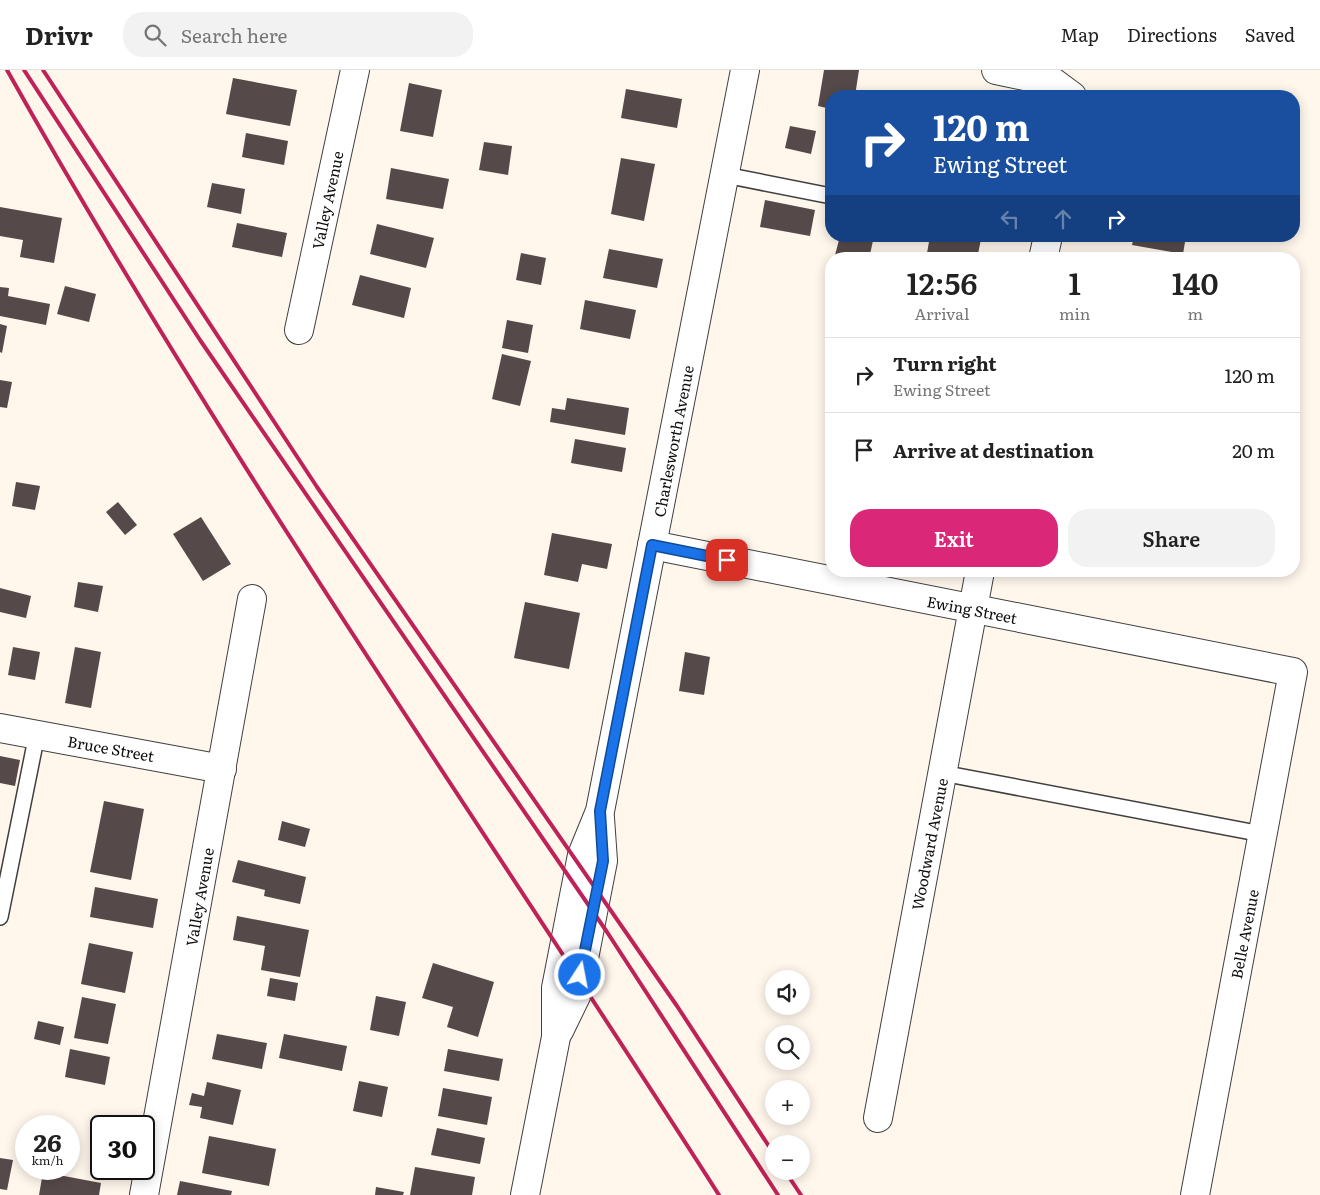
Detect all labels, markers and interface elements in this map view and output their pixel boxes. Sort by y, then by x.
search box [123,12,473,57]
text: Drivr [25,17,93,52]
icon: search [141,21,169,49]
text: Search here [181,21,287,49]
text: Map [1061,21,1099,48]
text: Directions [1127,21,1217,48]
text: Saved [1245,21,1295,48]
text: 120 m [933,100,1030,152]
icon: right [850,110,915,175]
text: Ewing Street [933,147,1067,180]
street label: Valley Avenue [305,149,349,251]
icon: left [996,205,1024,233]
icon: ahead [1049,205,1077,233]
icon: right [1102,205,1130,233]
text: 12:56 [907,260,977,304]
text: 1 [1068,260,1081,304]
text: 140 [1172,260,1218,304]
text: Arrival [915,301,969,325]
text: min [1059,301,1090,325]
text: m [1187,301,1203,325]
text: Turn right [893,349,997,377]
icon: right [850,361,878,389]
text: 120 m [1224,361,1275,389]
street label: Charlesworth Avenue [647,363,699,519]
text: Ewing Street [893,377,991,401]
icon: arrive [850,436,878,464]
text: Arrive at destination [893,436,1094,464]
text: 20 m [1232,436,1275,464]
button: Exit [850,509,1058,567]
button: Share [1068,509,1275,567]
pin [706,539,748,581]
icon: arrive [713,546,741,574]
street label: Ewing Street [925,589,1019,629]
street label: Bruce Street [66,729,156,767]
street label: Woodward Avenue [905,776,953,912]
street label: Valley Avenue [179,846,219,948]
street label: Belle Avenue [1224,887,1264,981]
position arrow [553,948,605,1000]
map controls [765,970,810,1180]
button: sound [765,970,810,1015]
button: search [765,1025,810,1070]
button: + [765,1080,810,1125]
speed limit sign: 30 [90,1115,155,1180]
text: 26 [33,1123,62,1160]
button: − [765,1135,810,1180]
text: km/h [32,1151,63,1169]

